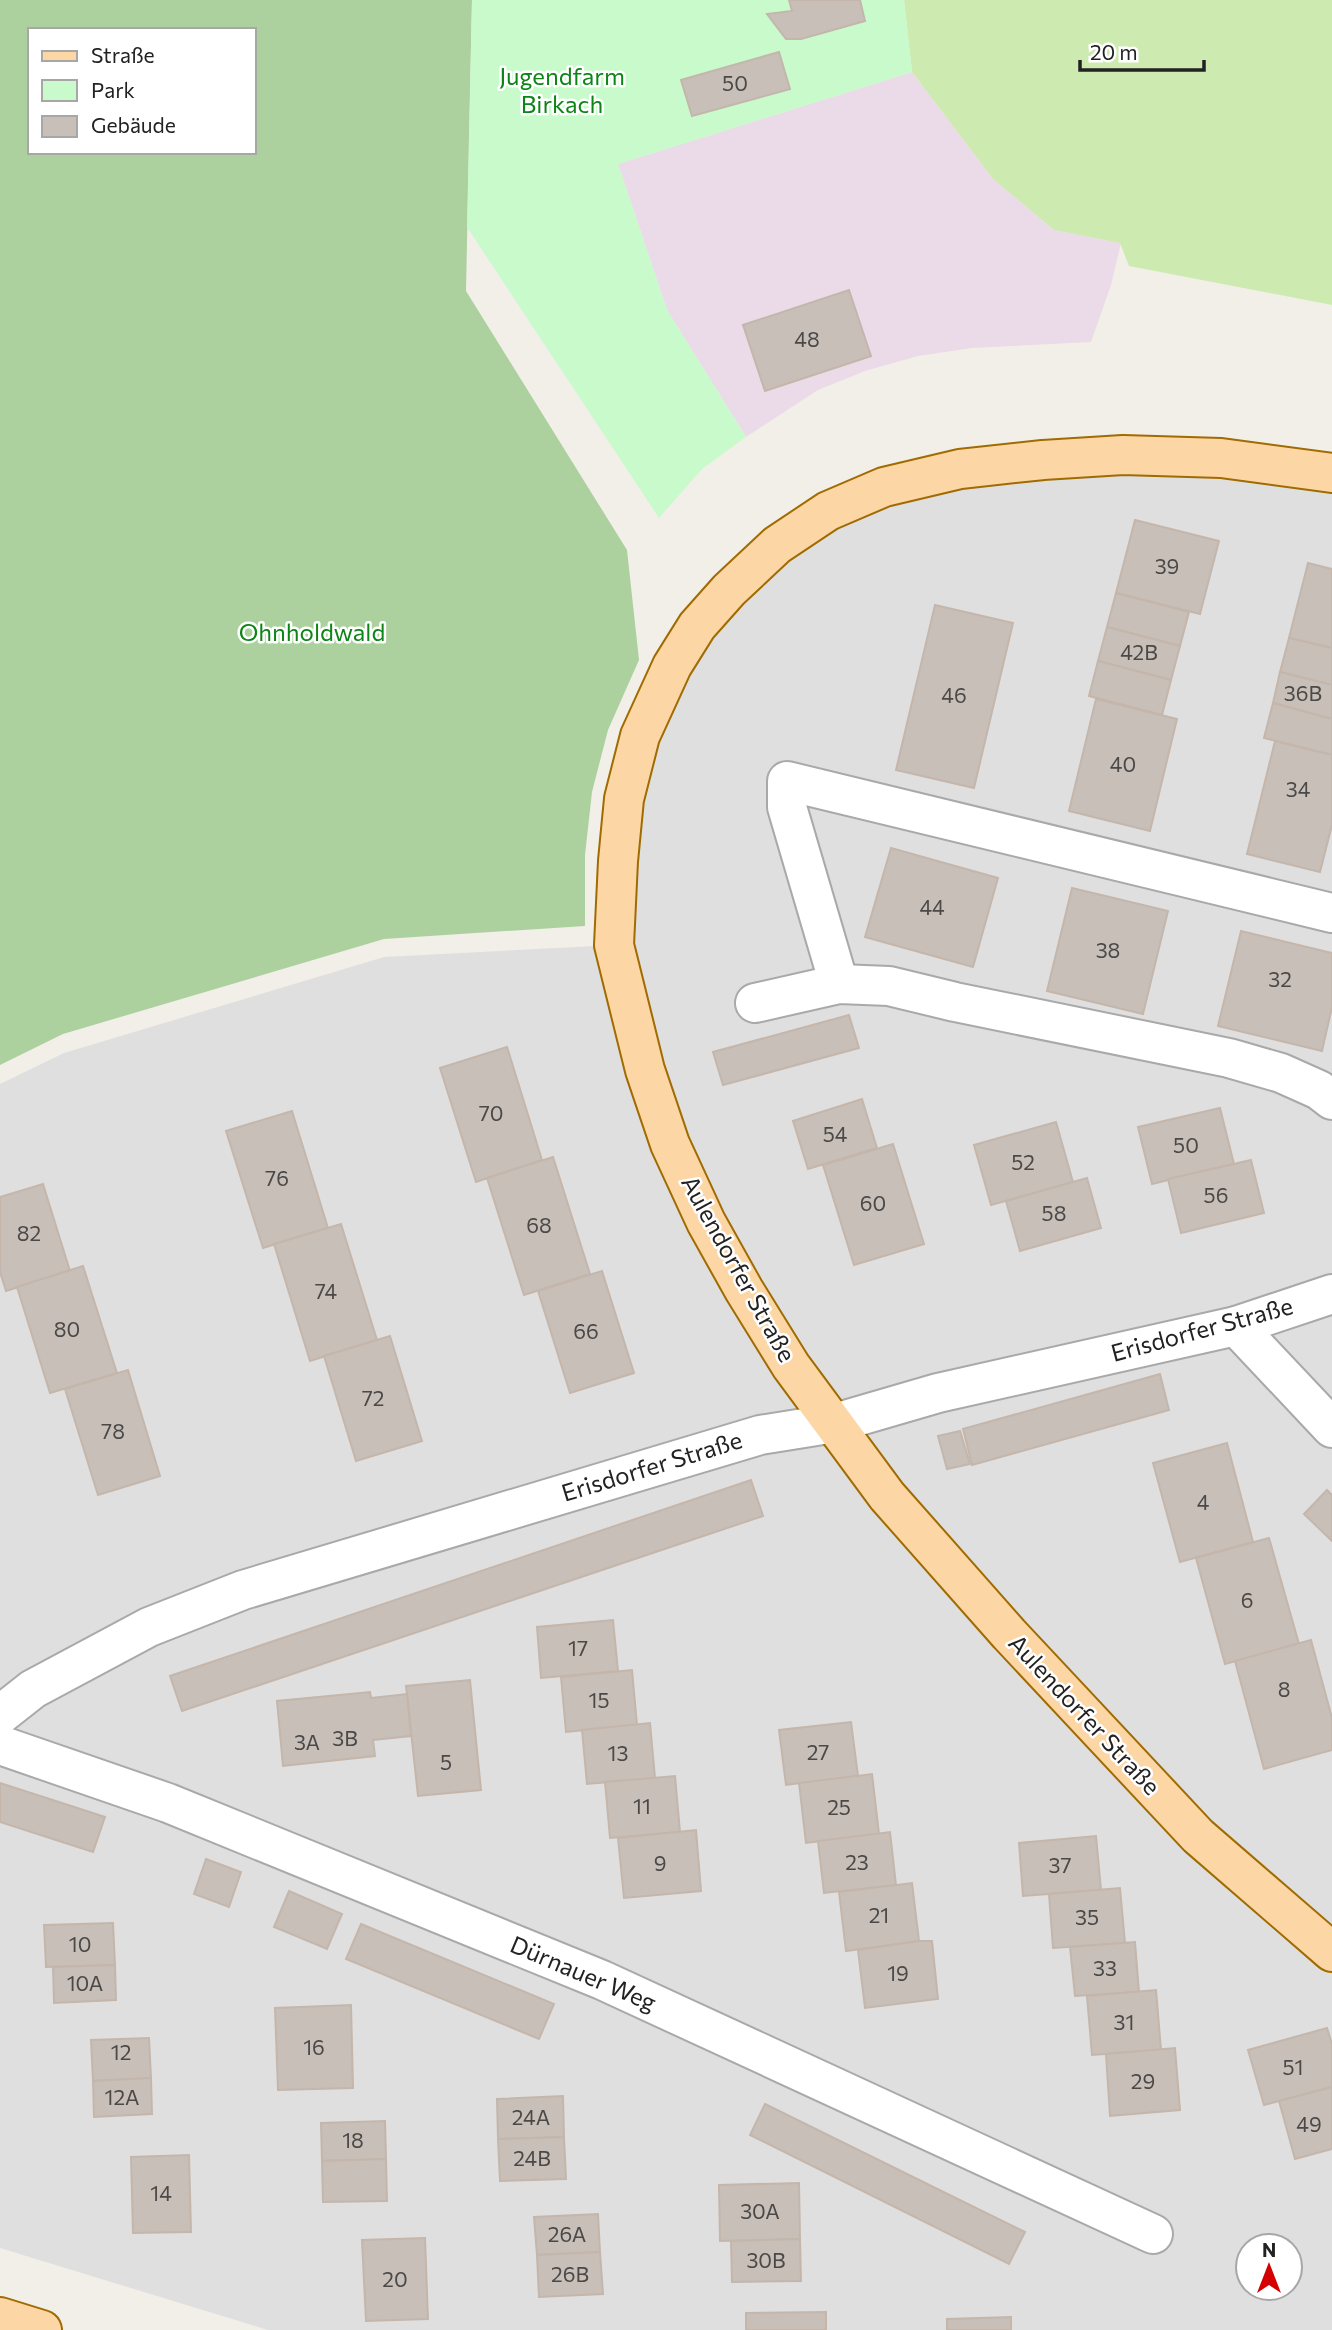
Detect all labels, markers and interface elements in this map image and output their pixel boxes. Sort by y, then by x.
legend [28,28,256,154]
scale bar [1080,28,1204,72]
text: 20 m [1090,39,1138,64]
text: Straße [91,42,155,67]
park label: Jugendfarm Birkach [499,61,625,118]
house number: 50 [722,70,748,95]
text: Park [91,77,135,102]
text: Gebäude [91,112,176,137]
house number: 48 [794,326,820,351]
house number: 39 [1155,553,1179,578]
park label: Ohnholdwald [239,617,385,646]
house number: 42B [1120,639,1158,664]
house number: 36B [1284,680,1322,705]
house number: 46 [941,682,967,707]
house number: 40 [1110,751,1136,776]
house number: 34 [1286,776,1311,801]
house number: 44 [919,894,945,919]
house number: 38 [1096,937,1120,962]
house number: 32 [1268,966,1292,991]
house number: 70 [479,1100,503,1125]
house number: 54 [823,1121,848,1146]
house number: 50 [1173,1132,1199,1157]
house number: 52 [1011,1149,1035,1174]
house number: 76 [265,1165,289,1190]
street label: Aulendorfer Straße [676,1170,803,1367]
house number: 56 [1204,1182,1228,1207]
house number: 60 [860,1190,886,1215]
house number: 58 [1042,1200,1066,1225]
house number: 68 [526,1212,552,1237]
house number: 82 [17,1220,41,1245]
house number: 74 [315,1278,338,1303]
street label: Erisdorfer Straße [1107,1290,1296,1367]
house number: 80 [54,1316,80,1341]
house number: 66 [573,1318,599,1343]
house number: 72 [362,1385,384,1410]
house number: 78 [101,1418,125,1443]
street label: Erisdorfer Straße [558,1424,745,1507]
house number: 4 [1197,1489,1210,1514]
house number: 6 [1241,1587,1253,1612]
street label: Aulendorfer Straße [1003,1628,1167,1800]
house number: 17 [568,1635,588,1660]
house number: 8 [1278,1676,1290,1701]
house number: 15 [588,1687,610,1712]
house number: 3B [332,1725,358,1750]
house number: 3A [294,1729,320,1754]
house number: 27 [807,1739,829,1764]
house number: 13 [608,1740,628,1765]
house number: 5 [440,1749,452,1774]
house number: 11 [633,1793,651,1818]
house number: 25 [827,1794,851,1819]
house number: 23 [845,1849,869,1874]
house number: 9 [654,1850,666,1875]
house number: 37 [1049,1852,1071,1877]
house number: 21 [869,1902,889,1927]
house number: 35 [1075,1904,1099,1929]
street label: Dürnauer Weg [506,1929,661,2016]
house number: 10 [69,1931,91,1956]
house number: 33 [1093,1955,1117,1980]
house number: 19 [887,1960,909,1985]
house number: 10A [67,1970,103,1995]
house number: 31 [1114,2009,1134,2034]
house number: 16 [303,2034,325,2059]
house number: 12 [111,2039,131,2064]
house number: 51 [1282,2054,1304,2079]
house number: 29 [1131,2068,1155,2093]
house number: 12A [104,2084,140,2109]
house number: 24A [512,2104,550,2129]
house number: 49 [1296,2111,1322,2136]
house number: 18 [342,2127,364,2152]
house number: 24B [513,2145,551,2170]
house number: 14 [150,2180,172,2205]
house number: 30A [740,2198,780,2223]
house number: 26A [548,2221,586,2246]
north arrow [1234,2232,1304,2302]
text: N [1262,2238,1276,2261]
house number: 30B [746,2247,786,2272]
house number: 26B [551,2261,589,2286]
house number: 20 [382,2266,408,2291]

